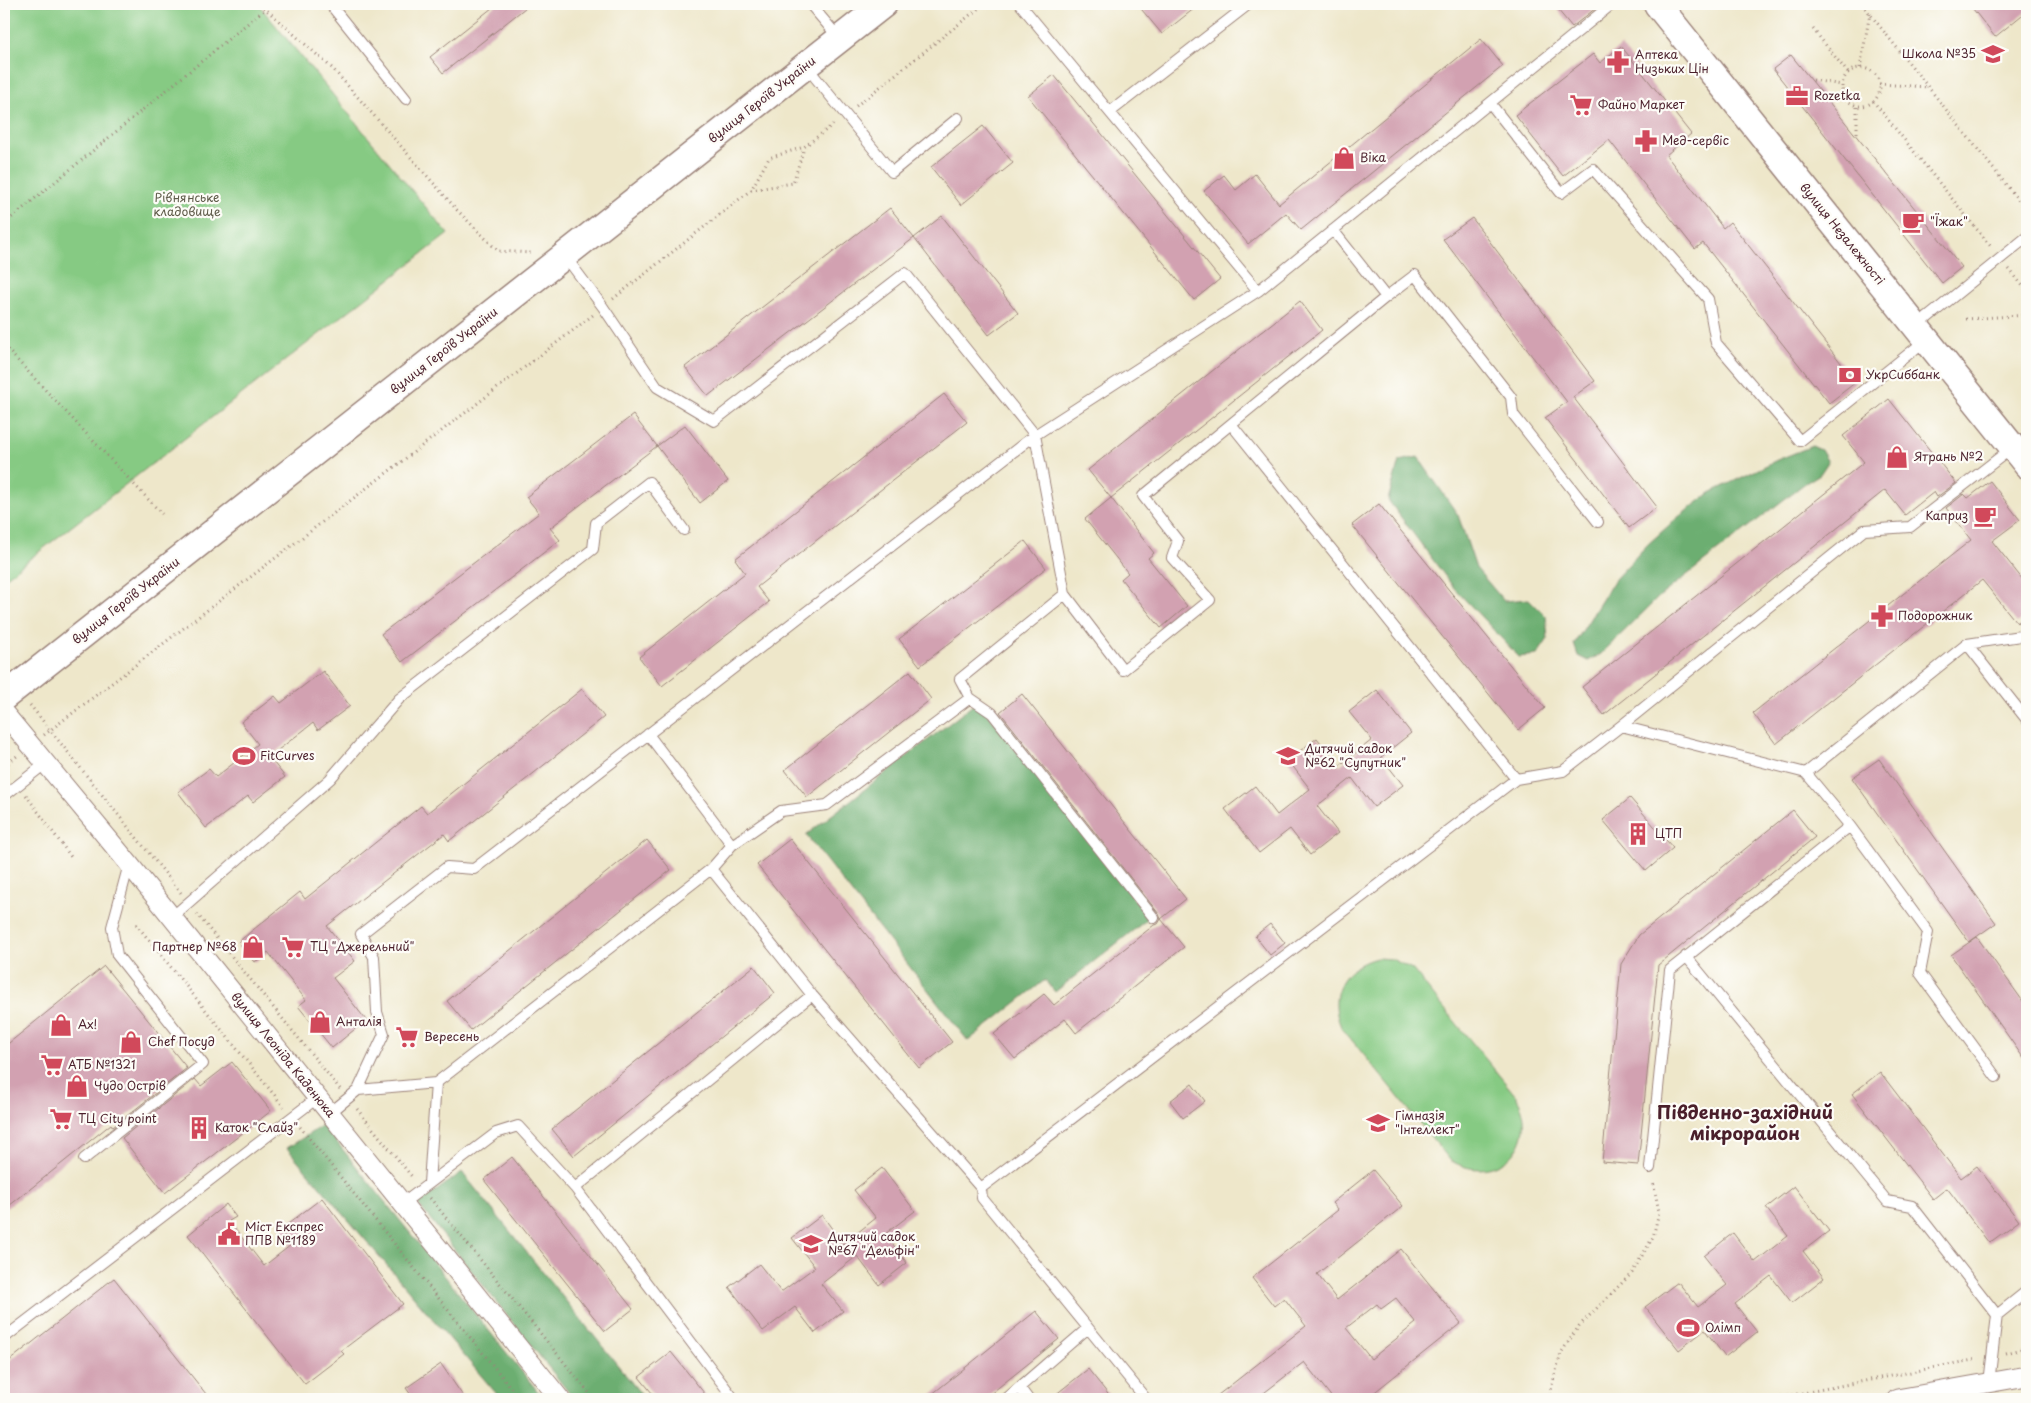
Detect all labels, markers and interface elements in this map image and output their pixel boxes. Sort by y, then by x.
school or university icon: Школа №35 [1980,41,2006,67]
place label: Школа №35 [1902,44,1976,62]
place label: Аптека Низьких Цін [1635,45,1709,77]
pharmacy icon: Аптека Низьких Цін [1605,49,1631,75]
street label: вулиця Героїв України [704,51,819,147]
office icon: Rozetka [1784,83,1810,109]
place label: Rozetka [1814,86,1861,104]
supermarket icon: Файно Маркет [1568,92,1594,118]
place label: Файно Маркет [1598,95,1685,113]
pharmacy icon: Мед-сервіс [1633,128,1659,154]
place label: Мед-сервіс [1662,131,1729,149]
shop icon: Віка [1331,145,1357,171]
place label: Віка [1360,148,1387,166]
street label: вулиця Незалежності [1796,179,1889,288]
park label: Рівнянське кладовище [153,188,221,220]
cafe icon: "Їжак" [1900,209,1926,235]
place label: "Їжак" [1930,212,1968,230]
street label: вулиця Героїв України [386,302,501,398]
bank icon: УкрСиббанк [1837,362,1863,388]
place label: УкрСиббанк [1866,365,1941,383]
shop icon: Ятрань №2 [1884,444,1910,470]
place label: Ятрань №2 [1913,447,1983,465]
cafe icon: Каприз [1972,503,1998,529]
place label: Каприз [1926,506,1968,524]
street label: вулиця Героїв України [68,552,183,648]
pharmacy icon: Подорожник [1869,603,1895,629]
place label: Подорожник [1898,606,1973,624]
place label: Дитячий садок №62 "Супутник" [1304,739,1406,771]
sports icon: FitCurves [231,743,257,769]
school or university icon: Дитячий садок №62 "Супутник" [1275,743,1301,769]
place label: FitCurves [260,746,315,764]
building icon: ЦТП [1625,821,1651,847]
place label: ЦТП [1655,824,1682,842]
shop icon: Партнер №68 [240,934,266,960]
supermarket icon: ТЦ "Джерельний" [280,934,306,960]
place label: Партнер №68 [152,937,237,955]
place label: ТЦ "Джерельний" [310,937,414,955]
street label: вулиця Леоніда Каденюка [228,988,340,1121]
shop icon: Анталія [307,1009,333,1035]
shop icon: Ах! [48,1012,74,1038]
place label: Анталія [336,1012,382,1030]
place label: Ах! [78,1015,97,1033]
supermarket icon: Вересень [394,1024,420,1050]
place label: Вересень [424,1027,479,1045]
shop icon: Chef Посуд [118,1029,144,1055]
place label: Chef Посуд [148,1032,215,1050]
supermarket icon: АТБ №1321 [39,1052,65,1078]
place label: АТБ №1321 [68,1055,136,1073]
shop icon: Чудо Острів [64,1073,90,1099]
place label: Чудо Острів [94,1076,166,1094]
district label: Південно-західний мікрорайон [1657,1098,1833,1146]
supermarket icon: ТЦ City point [48,1106,74,1132]
place label: Гімназія "Інтеллект" [1395,1106,1460,1138]
place label: ТЦ City point [78,1109,157,1127]
school or university icon: Гімназія "Інтеллект" [1365,1110,1391,1136]
building icon: Каток "Слайз" [186,1115,212,1141]
place label: Каток "Слайз" [215,1118,298,1136]
place label: Міст Експрес ППВ №1189 [245,1217,324,1249]
public building icon: Міст Експрес ППВ №1189 [216,1221,242,1247]
place label: Дитячий садок №67 "Дельфін" [827,1227,920,1259]
school or university icon: Дитячий садок №67 "Дельфін" [798,1231,824,1257]
sports icon: Олімп [1675,1315,1701,1341]
place label: Олімп [1705,1318,1741,1336]

